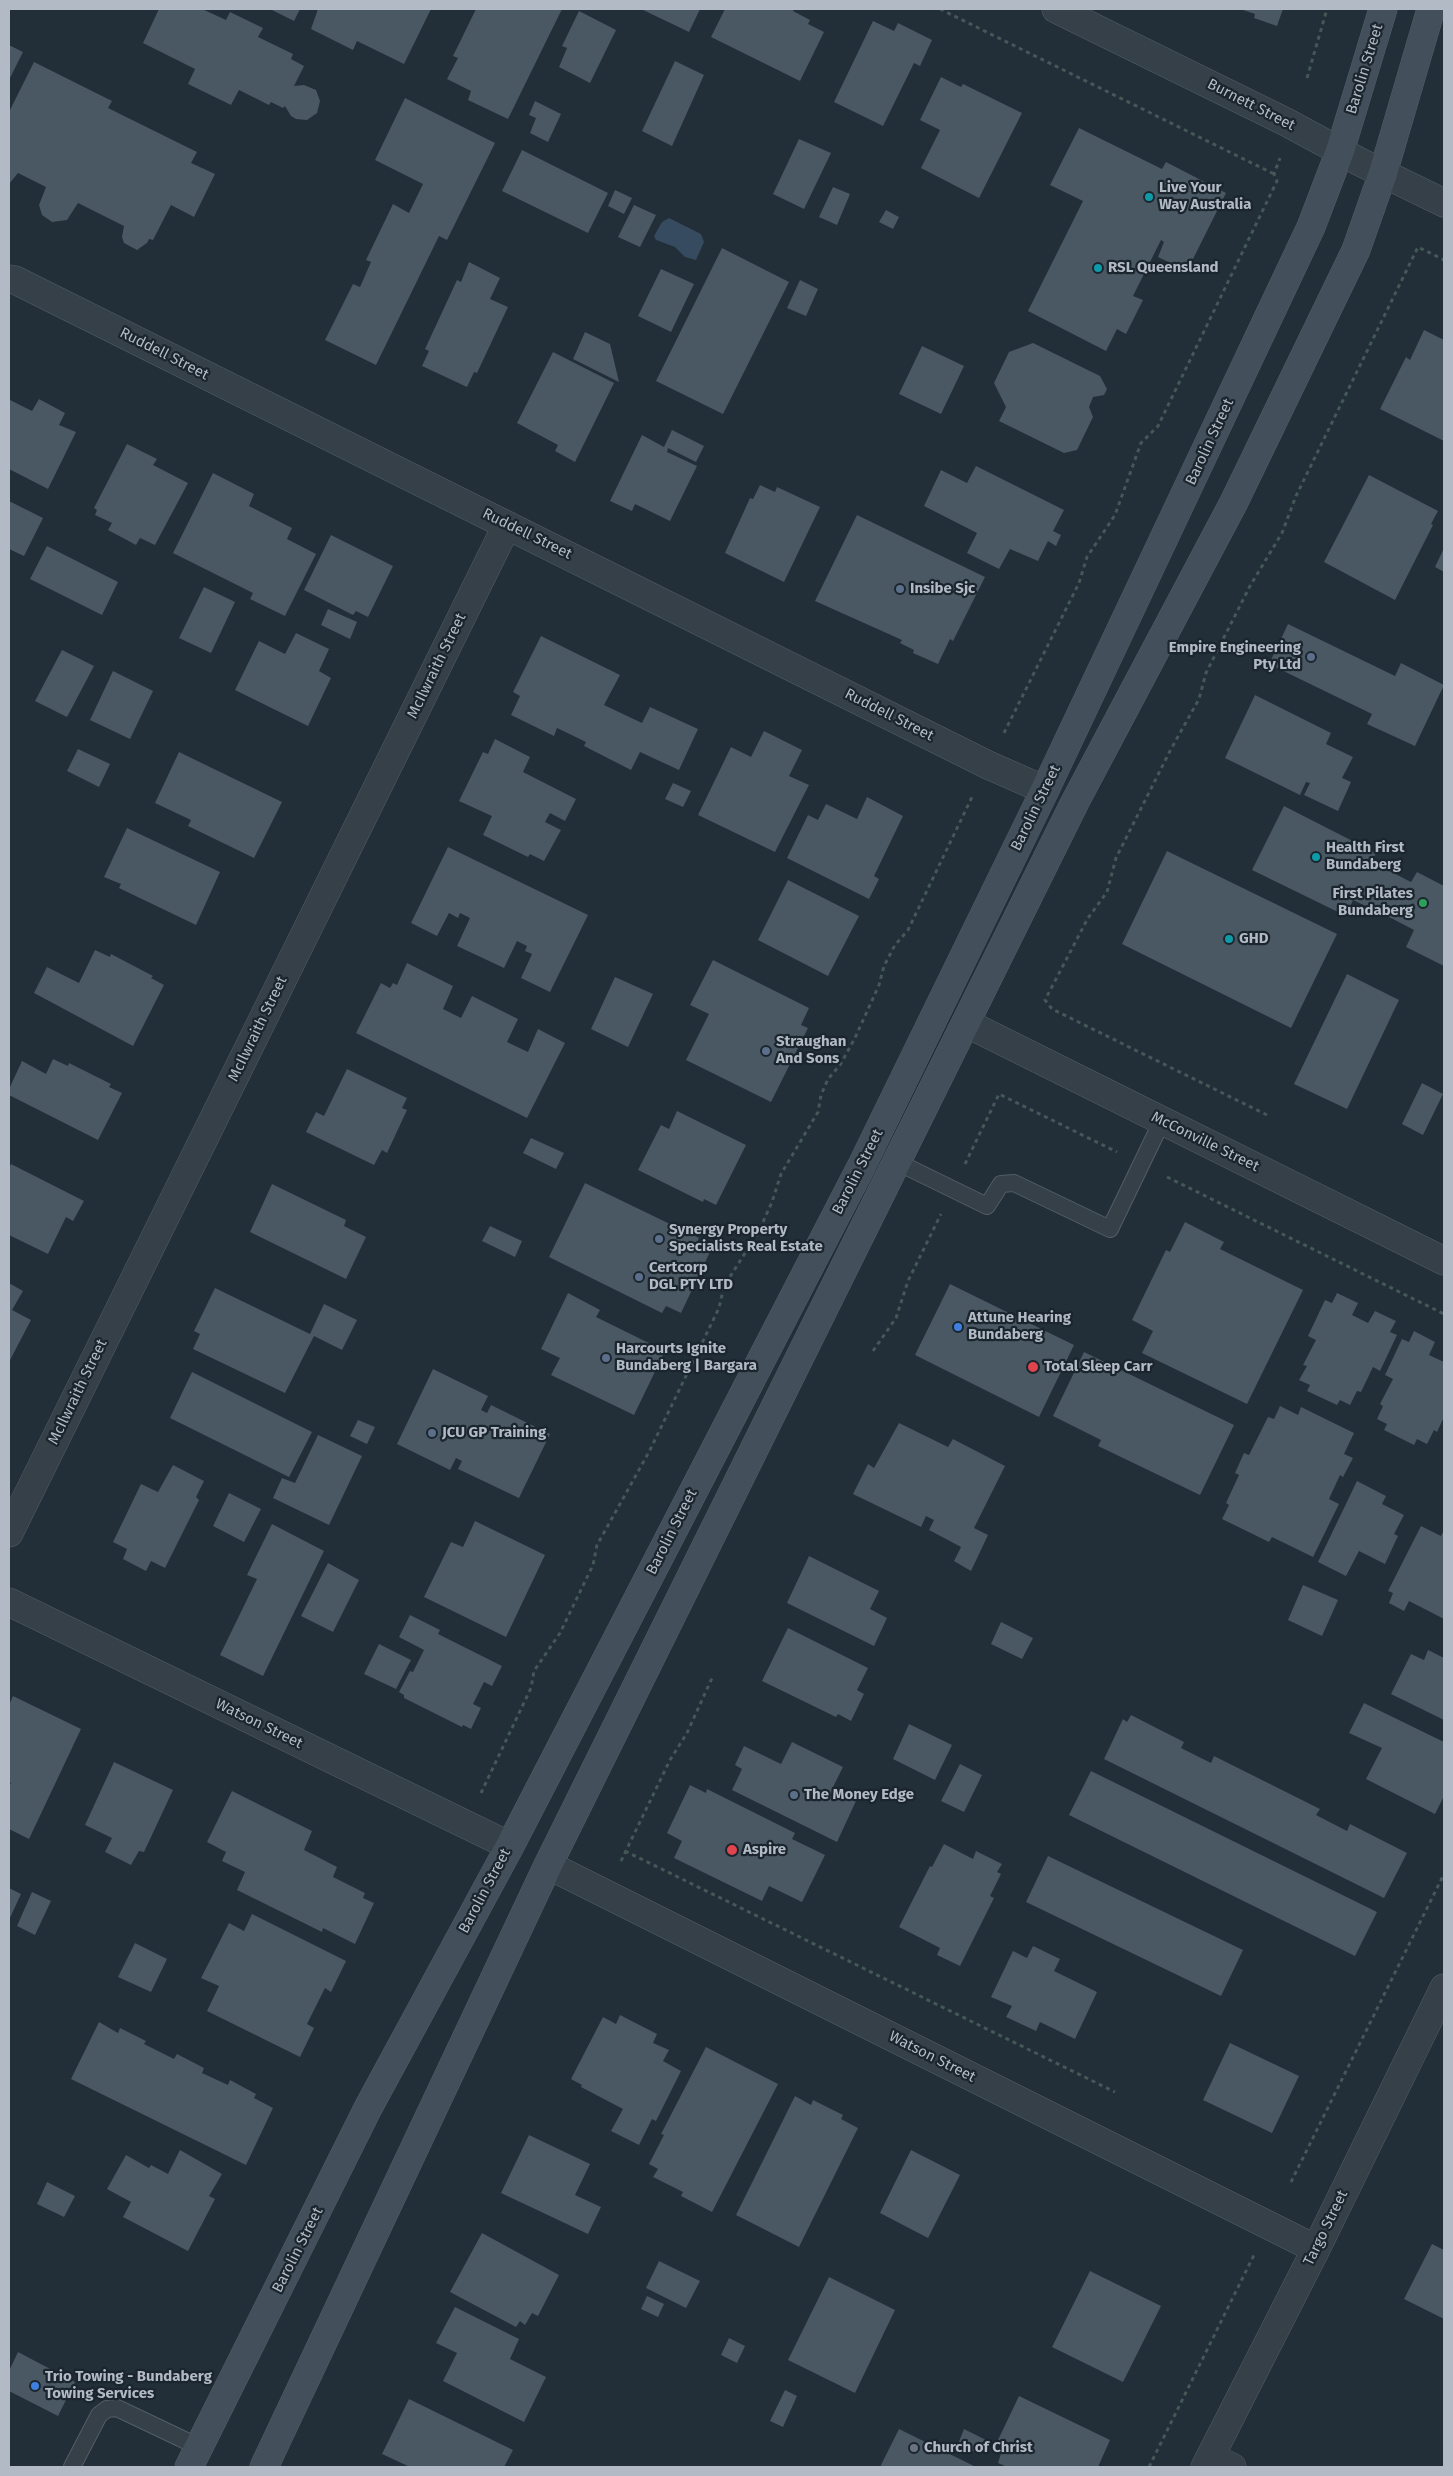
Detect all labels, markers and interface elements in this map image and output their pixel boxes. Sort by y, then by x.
street label: Barolin Street [1343,22,1387,116]
street label: Burnett Street [1204,75,1298,135]
place label: Live Your Way Australia [1159,179,1252,214]
marker: Live Your Way Australia [1143,191,1155,203]
place label: RSL Queensland [1108,259,1219,277]
marker: RSL Queensland [1092,262,1104,274]
street label: Ruddell Street [117,324,211,384]
street label: Barolin Street [1182,396,1238,488]
street label: Ruddell Street [479,505,575,563]
place label: Insibe Sjc [910,580,975,598]
marker: Insibe Sjc [894,583,906,595]
street label: McIlwraith Street [404,610,470,722]
place label: Empire Engineering Pty Ltd [1169,639,1301,674]
marker: Empire Engineering Pty Ltd [1305,651,1317,663]
street label: Ruddell Street [842,685,936,745]
street label: Barolin Street [1007,762,1065,854]
place label: Health First Bundaberg [1326,839,1405,874]
marker: Health First Bundaberg [1310,851,1322,863]
place label: First Pilates Bundaberg [1333,885,1413,920]
marker: First Pilates Bundaberg [1417,897,1429,909]
place label: GHD [1239,930,1268,948]
marker: GHD [1223,933,1235,945]
street label: McIlwraith Street [225,973,291,1085]
place label: Straughan And Sons [776,1033,846,1068]
marker: Straughan And Sons [760,1045,772,1057]
street label: McConville Street [1148,1108,1262,1176]
street label: Barolin Street [829,1126,887,1218]
place label: Synergy Property Specialists Real Estate [669,1221,823,1256]
marker: Synergy Property Specialists Real Estate [653,1233,665,1245]
place label: Certcorp DGL PTY LTD [649,1259,733,1294]
marker: Certcorp DGL PTY LTD [633,1271,645,1283]
place label: Attune Hearing Bundaberg [968,1309,1071,1344]
marker: Attune Hearing Bundaberg [952,1321,964,1333]
street label: McIlwraith Street [45,1336,111,1448]
place label: Harcourts Ignite Bundaberg | Bargara [616,1340,757,1375]
marker: Harcourts Ignite Bundaberg | Bargara [600,1352,612,1364]
place label: Total Sleep Carr [1044,1358,1152,1376]
marker: Total Sleep Carr [1026,1360,1040,1374]
place label: JCU GP Training [442,1424,546,1442]
marker: JCU GP Training [426,1427,438,1439]
street label: Barolin Street [643,1486,701,1578]
street label: Watson Street [212,1695,306,1753]
place label: The Money Edge [804,1786,914,1804]
marker: The Money Edge [788,1789,800,1801]
place label: Aspire [743,1841,786,1859]
marker: Aspire [725,1843,739,1857]
street label: Barolin Street [455,1846,515,1936]
street label: Watson Street [886,2027,978,2087]
street label: Targo Street [1300,2187,1352,2269]
street label: Barolin Street [269,2204,327,2296]
place label: Trio Towing - Bundaberg Towing Services [45,2368,212,2403]
marker: Trio Towing - Bundaberg Towing Services [29,2380,41,2392]
place label: Church of Christ [924,2439,1033,2457]
marker: Church of Christ [908,2442,920,2454]

